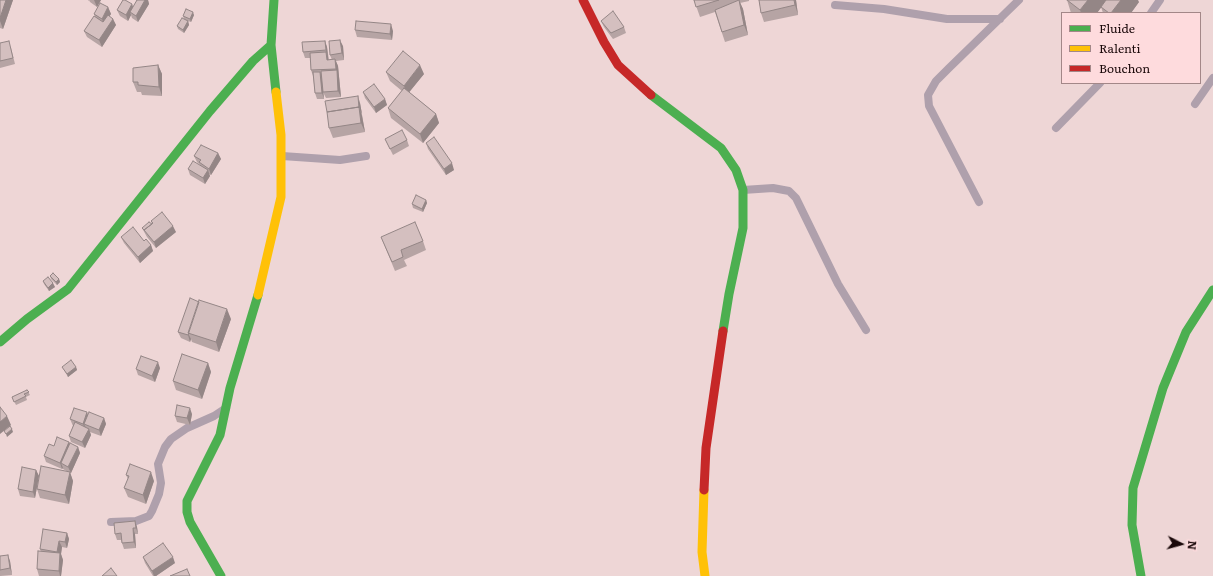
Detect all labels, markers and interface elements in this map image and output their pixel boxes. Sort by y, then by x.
legend [1061,12,1201,84]
text: Fluide [1099,19,1135,37]
text: Ralenti [1099,39,1140,57]
text: Bouchon [1099,59,1150,77]
north arrow [1161,524,1201,564]
text: N [1184,540,1201,551]

